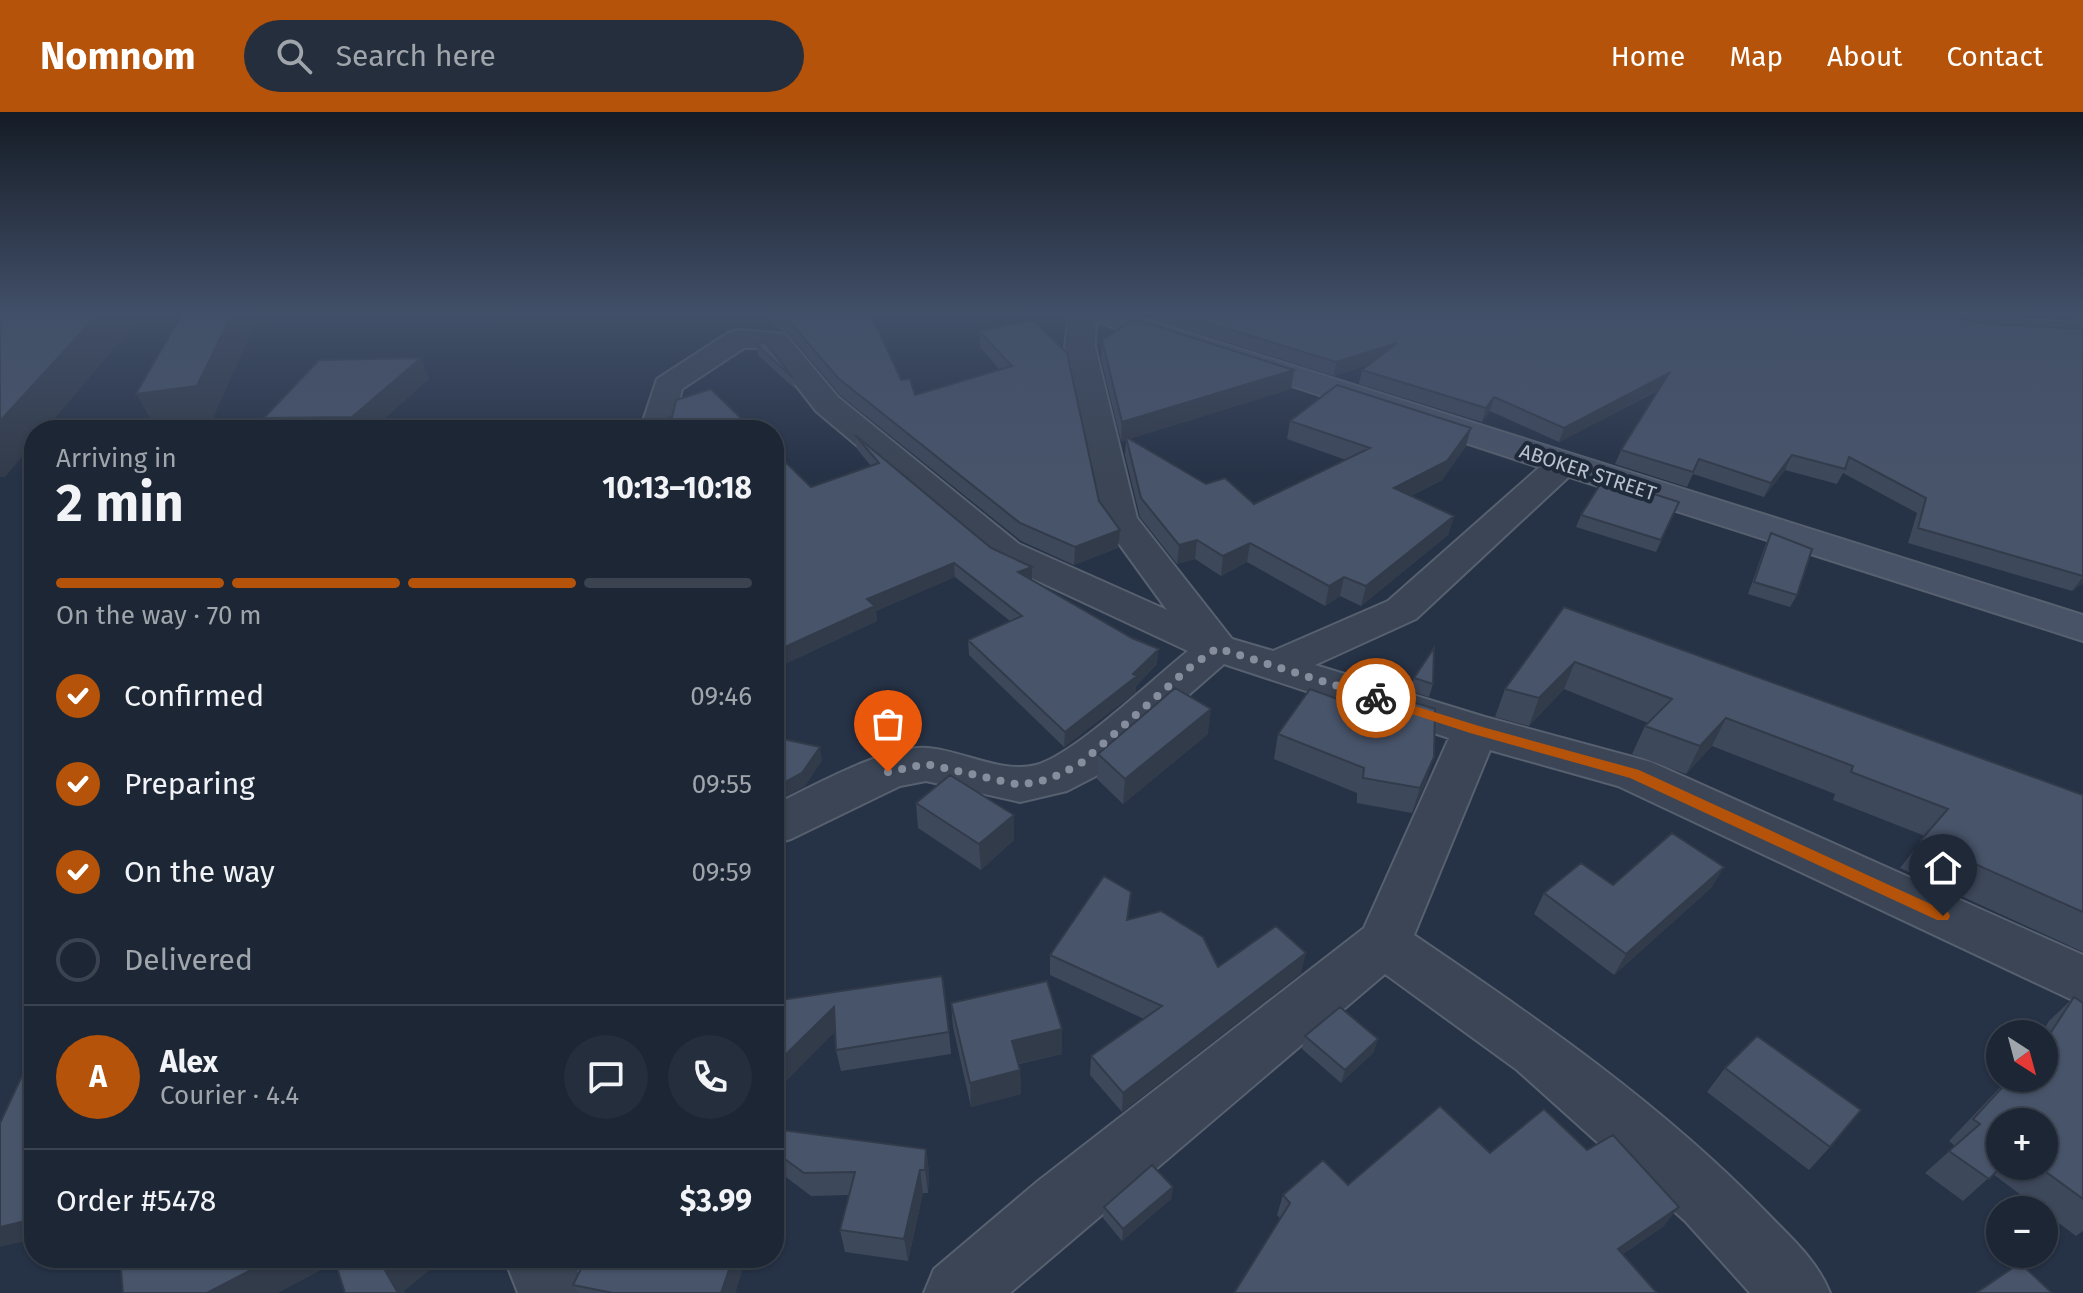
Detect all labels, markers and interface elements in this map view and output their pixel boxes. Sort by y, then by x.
search box [244,20,804,92]
text: Nomnom [40,33,196,79]
icon: search [272,34,316,78]
text: Search here [336,38,496,74]
text: Home [1611,40,1685,73]
text: Map [1729,40,1783,73]
text: About [1827,40,1902,73]
text: Contact [1946,40,2043,73]
street label: ABOKER STREET [1517,439,1660,506]
text: Arriving in [56,443,177,474]
text: 10:13–10:18 [602,470,752,506]
text: 2 min [56,472,184,535]
text: On the way · 70 m [56,600,262,631]
courier [1336,658,1416,738]
icon: check [56,674,100,718]
icon: bike [1354,676,1398,720]
text: Confirmed [124,678,264,714]
text: 09:46 [690,681,752,712]
pin [854,690,922,772]
icon: bag [866,702,910,746]
icon: check [56,762,100,806]
text: Preparing [124,766,255,802]
text: 09:55 [692,769,752,800]
pin [1909,834,1977,916]
icon: home [1921,846,1965,890]
icon: check [56,850,100,894]
text: On the way [124,854,275,890]
text: 09:59 [691,857,752,888]
text: Delivered [124,942,253,978]
north arrow [1986,1020,2058,1092]
map controls [1986,1020,2058,1268]
button: chat [564,1035,648,1119]
button: phone [668,1035,752,1119]
text: Alex [160,1044,218,1080]
text: A [89,1059,107,1095]
text: Courier · 4.4 [160,1080,299,1111]
button: + [1986,1108,2058,1180]
text: Order #5478 [56,1183,216,1219]
text: $3.99 [680,1183,752,1219]
button: − [1986,1196,2058,1268]

